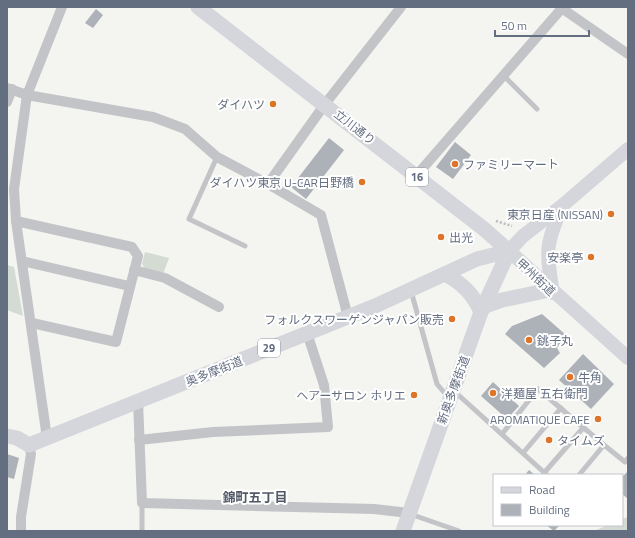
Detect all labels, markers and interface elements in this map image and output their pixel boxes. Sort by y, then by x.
scale bar [495,12,589,38]
text: 50 m [501,16,527,35]
place label: ダイハツ [217,95,265,114]
marker: ダイハツ [268,99,278,109]
street label: 立川通り [330,105,380,149]
place label: ファミリーマート [463,155,559,174]
marker: ファミリーマート [450,159,460,169]
road number: 16 [406,168,428,186]
place label: ダイハツ東京 U-CAR日野橋 [210,173,354,192]
marker: ダイハツ東京 U-CAR日野橋 [357,177,367,187]
place label: 東京日産 (NISSAN) [507,205,603,224]
marker: 東京日産 (NISSAN) [606,209,616,219]
place label: 出光 [449,228,473,247]
marker: 出光 [436,232,446,242]
place label: 安楽亭 [547,248,583,267]
marker: 安楽亭 [586,252,596,262]
street label: 甲州街道 [512,254,560,300]
place label: フォルクスワーゲンジャパン販売 [264,310,444,329]
marker: フォルクスワーゲンジャパン販売 [447,314,457,324]
place label: 銚子丸 [537,331,573,350]
marker: 銚子丸 [524,335,534,345]
road number: 29 [258,339,280,357]
street label: 奥多摩街道 [183,351,245,391]
street label: 新奥多摩街道 [432,353,474,427]
place label: 牛角 [578,368,602,387]
marker: 牛角 [565,372,575,382]
place label: 洋麺屋 五右衛門 [501,384,588,403]
place label: ヘアーサロン ホリエ [296,386,406,405]
marker: 洋麺屋 五右衛門 [488,388,498,398]
marker: ヘアーサロン ホリエ [409,390,419,400]
place label: AROMATIQUE CAFE [490,410,590,429]
marker: AROMATIQUE CAFE [593,414,603,424]
place label: タイムズ [557,431,605,450]
marker: タイムズ [544,435,554,445]
legend [493,474,623,526]
text: Road [529,480,555,499]
district label: 錦町五丁目 [222,487,288,507]
text: Building [529,500,570,519]

